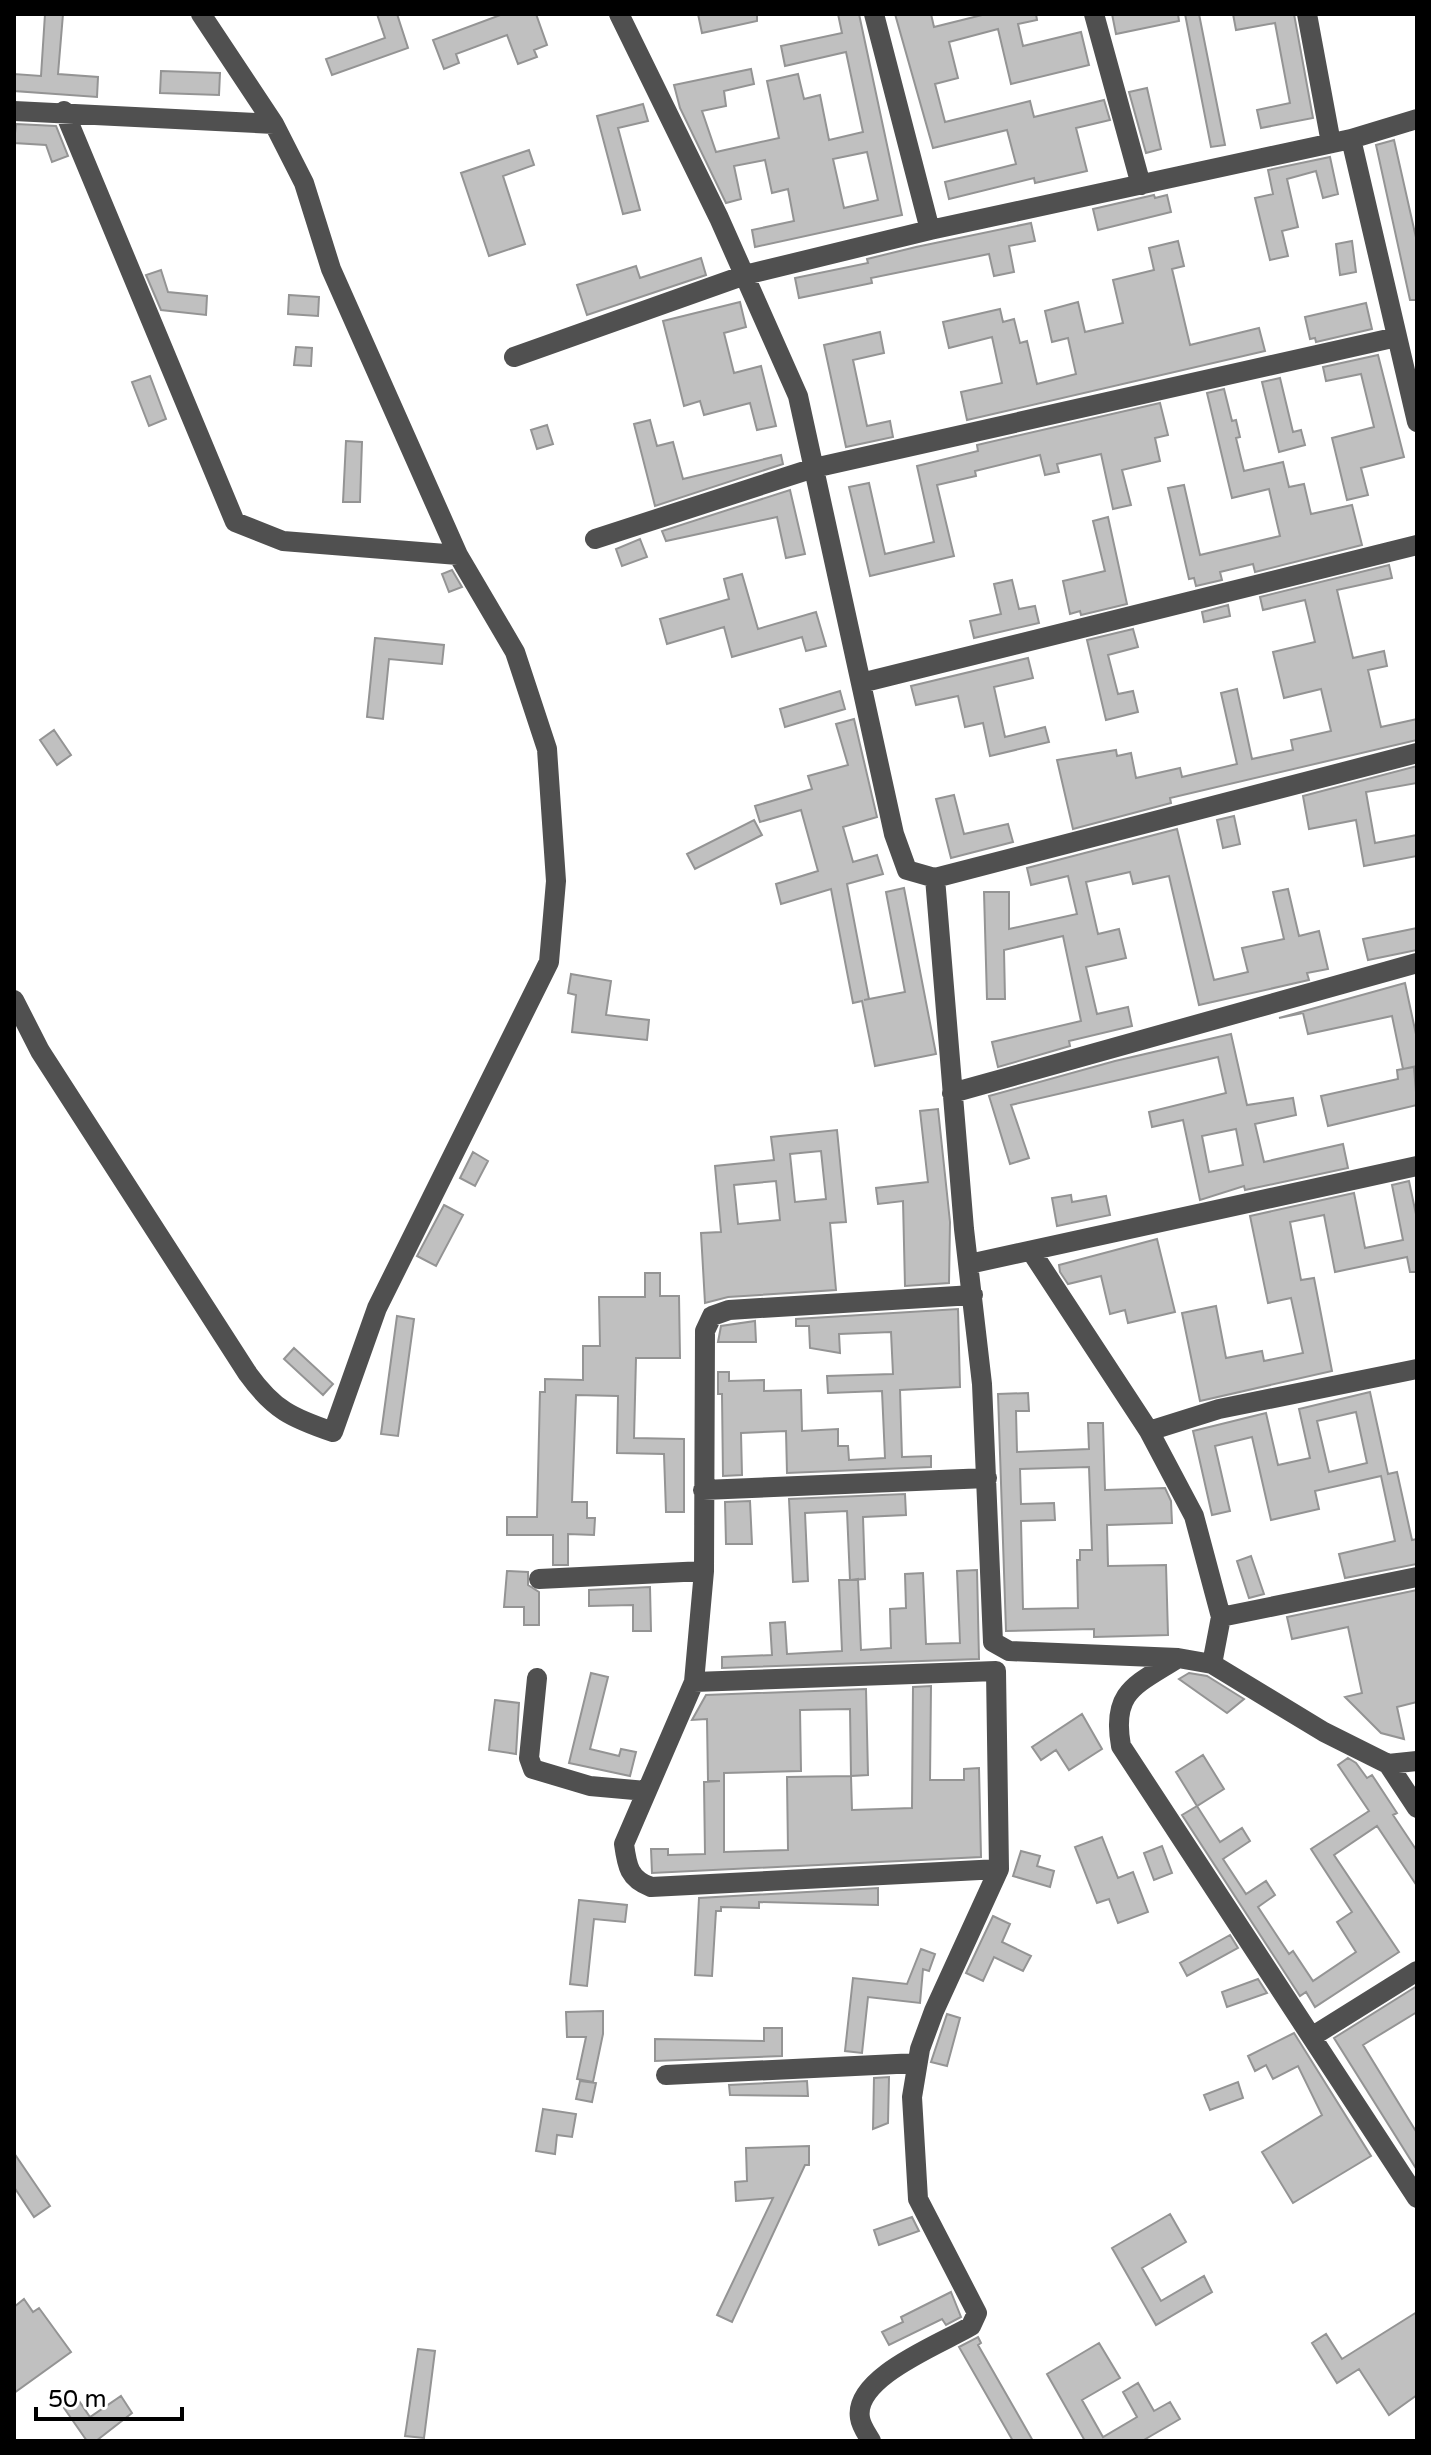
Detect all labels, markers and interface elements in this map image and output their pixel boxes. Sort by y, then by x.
scale bar [36,2371,182,2421]
text: 50 m [48,2385,106,2414]

